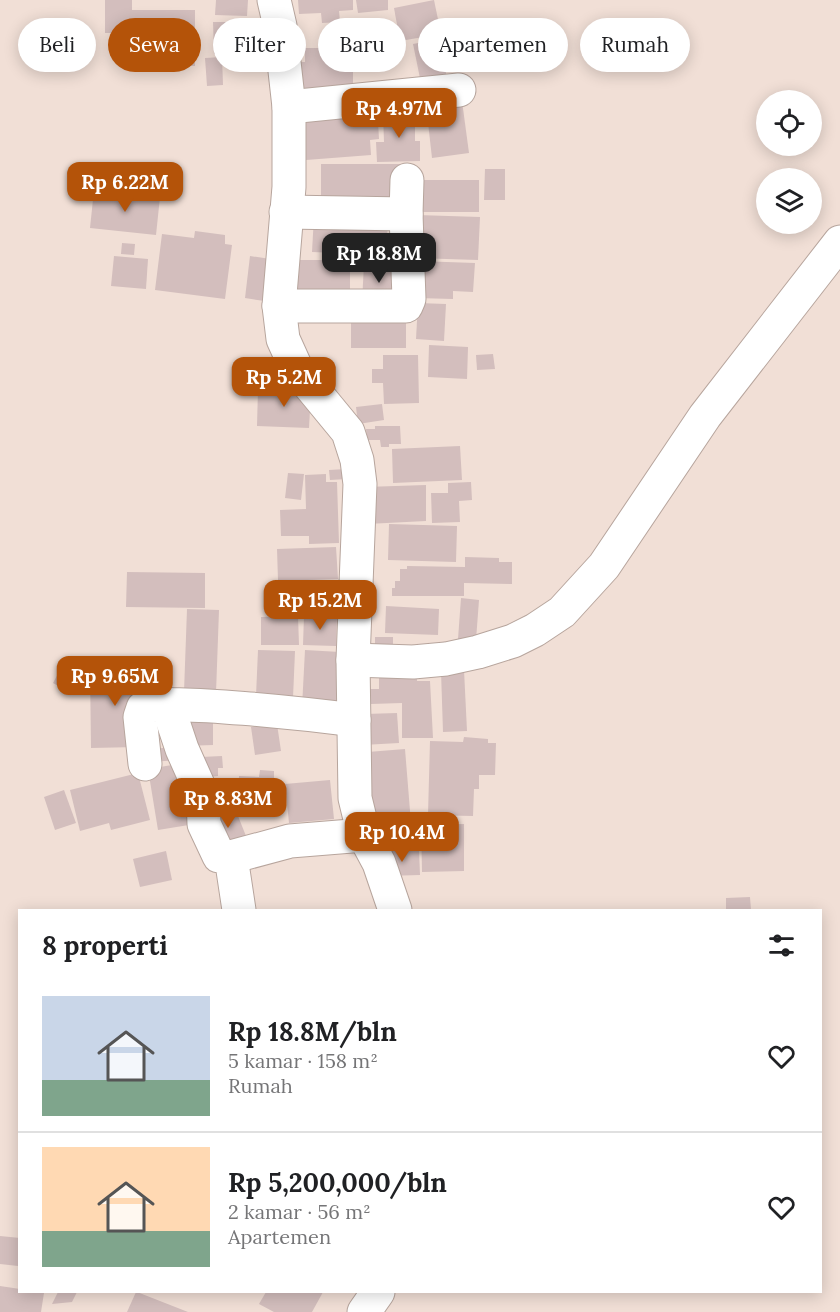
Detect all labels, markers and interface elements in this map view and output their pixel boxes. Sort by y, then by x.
chip: Beli [18,18,96,72]
chip: Sewa [108,18,201,72]
chip: Filter [213,18,306,72]
chip: Baru [318,18,406,72]
chip: Apartemen [418,18,568,72]
chip: Rumah [580,18,690,72]
pin: Rp 4.97M [337,88,461,139]
map controls [756,90,822,234]
button: locate [756,90,822,156]
text: Rp 4.97M [356,95,442,120]
pin: Rp 6.22M [63,162,187,213]
button: layers [756,168,822,234]
text: Rp 6.22M [81,169,169,194]
pin: Rp 18.8M [317,233,441,284]
text: Rp 18.8M [336,240,422,265]
pin: Rp 5.2M [229,357,339,408]
text: Rp 5.2M [246,364,322,389]
pin: Rp 15.2M [258,580,382,631]
text: Rp 15.2M [278,587,362,612]
pin: Rp 9.65M [53,656,177,707]
text: Rp 9.65M [71,663,159,688]
pin: Rp 8.83M [166,778,290,829]
text: Rp 8.83M [183,785,273,810]
pin: Rp 10.4M [340,812,464,863]
text: Rp 10.4M [359,819,445,844]
text: 8 properti [42,929,168,962]
icon: filters [765,929,798,962]
text: Rp 18.8M/bln [228,1015,397,1048]
icon: home [90,1020,162,1092]
icon: heart [765,1040,798,1073]
text: 5 kamar · 158 m² [228,1048,378,1073]
text: Rumah [228,1073,293,1098]
text: Rp 5,200,000/bln [228,1166,447,1199]
icon: home [90,1171,162,1243]
icon: heart [765,1191,798,1224]
text: 2 kamar · 56 m² [228,1199,371,1224]
text: Apartemen [228,1224,331,1249]

